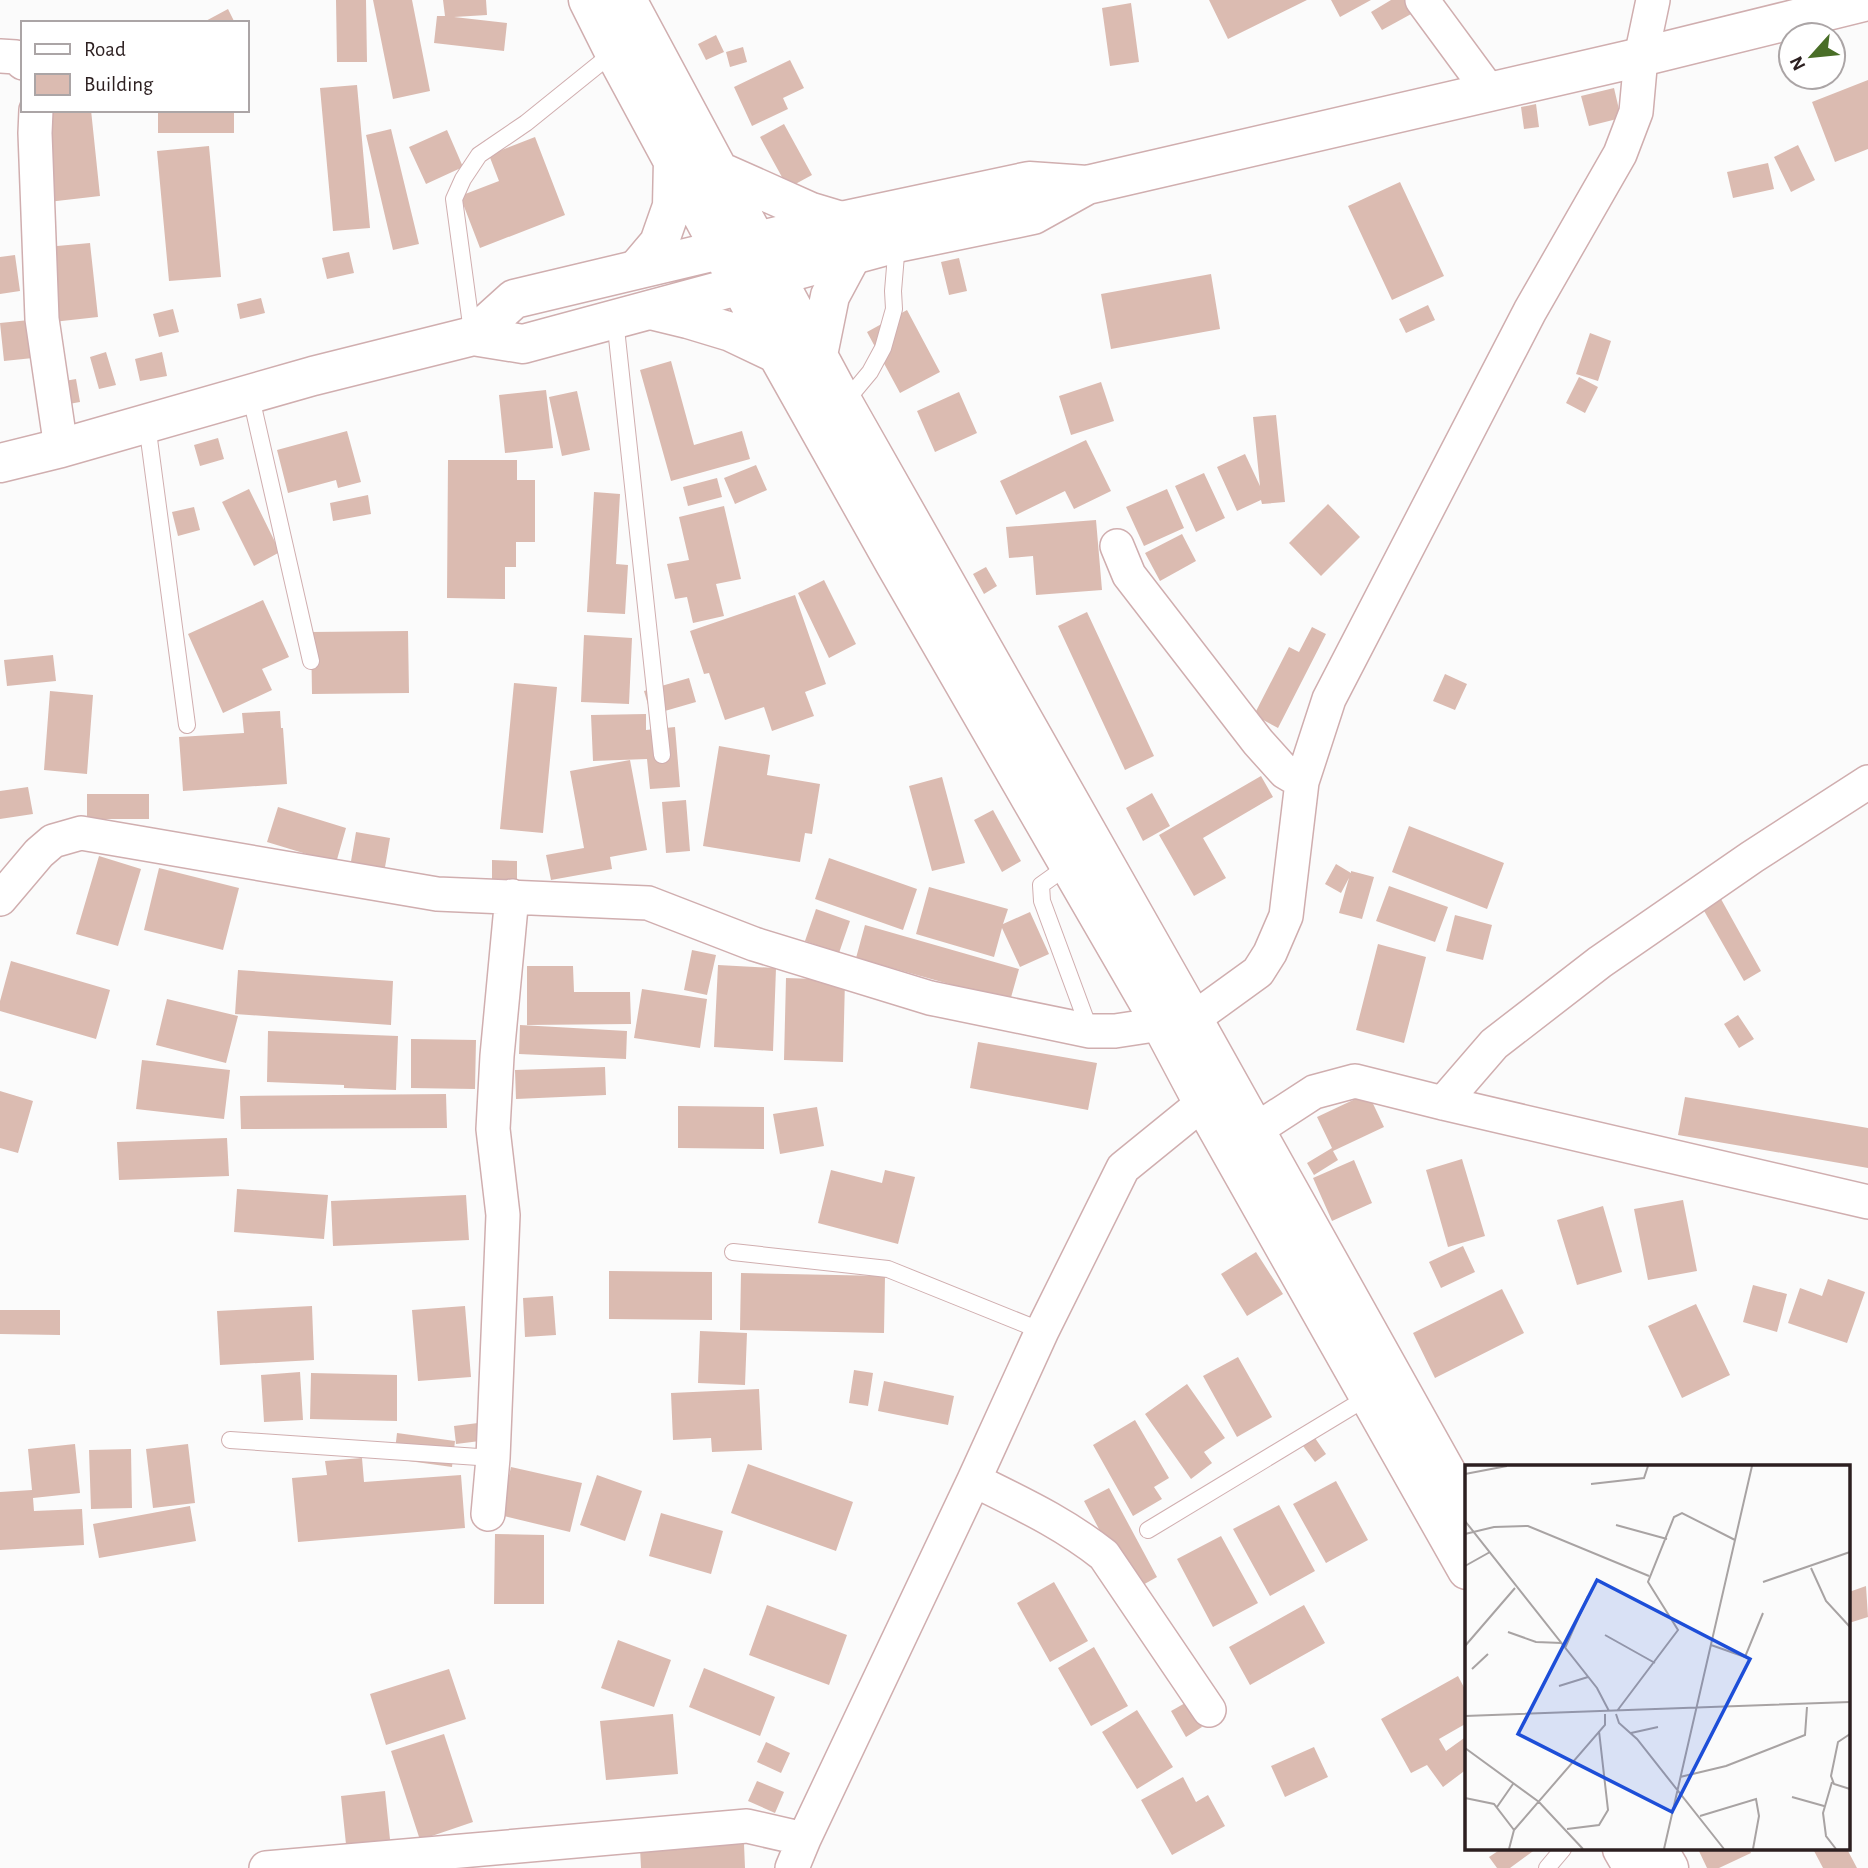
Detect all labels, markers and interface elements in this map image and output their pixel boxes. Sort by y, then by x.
legend [21,21,248,112]
north arrow [1777,21,1847,91]
text: Road [84,39,126,60]
text: N [1787,53,1810,73]
text: Building [84,74,154,95]
inset map [1465,1465,1850,1850]

